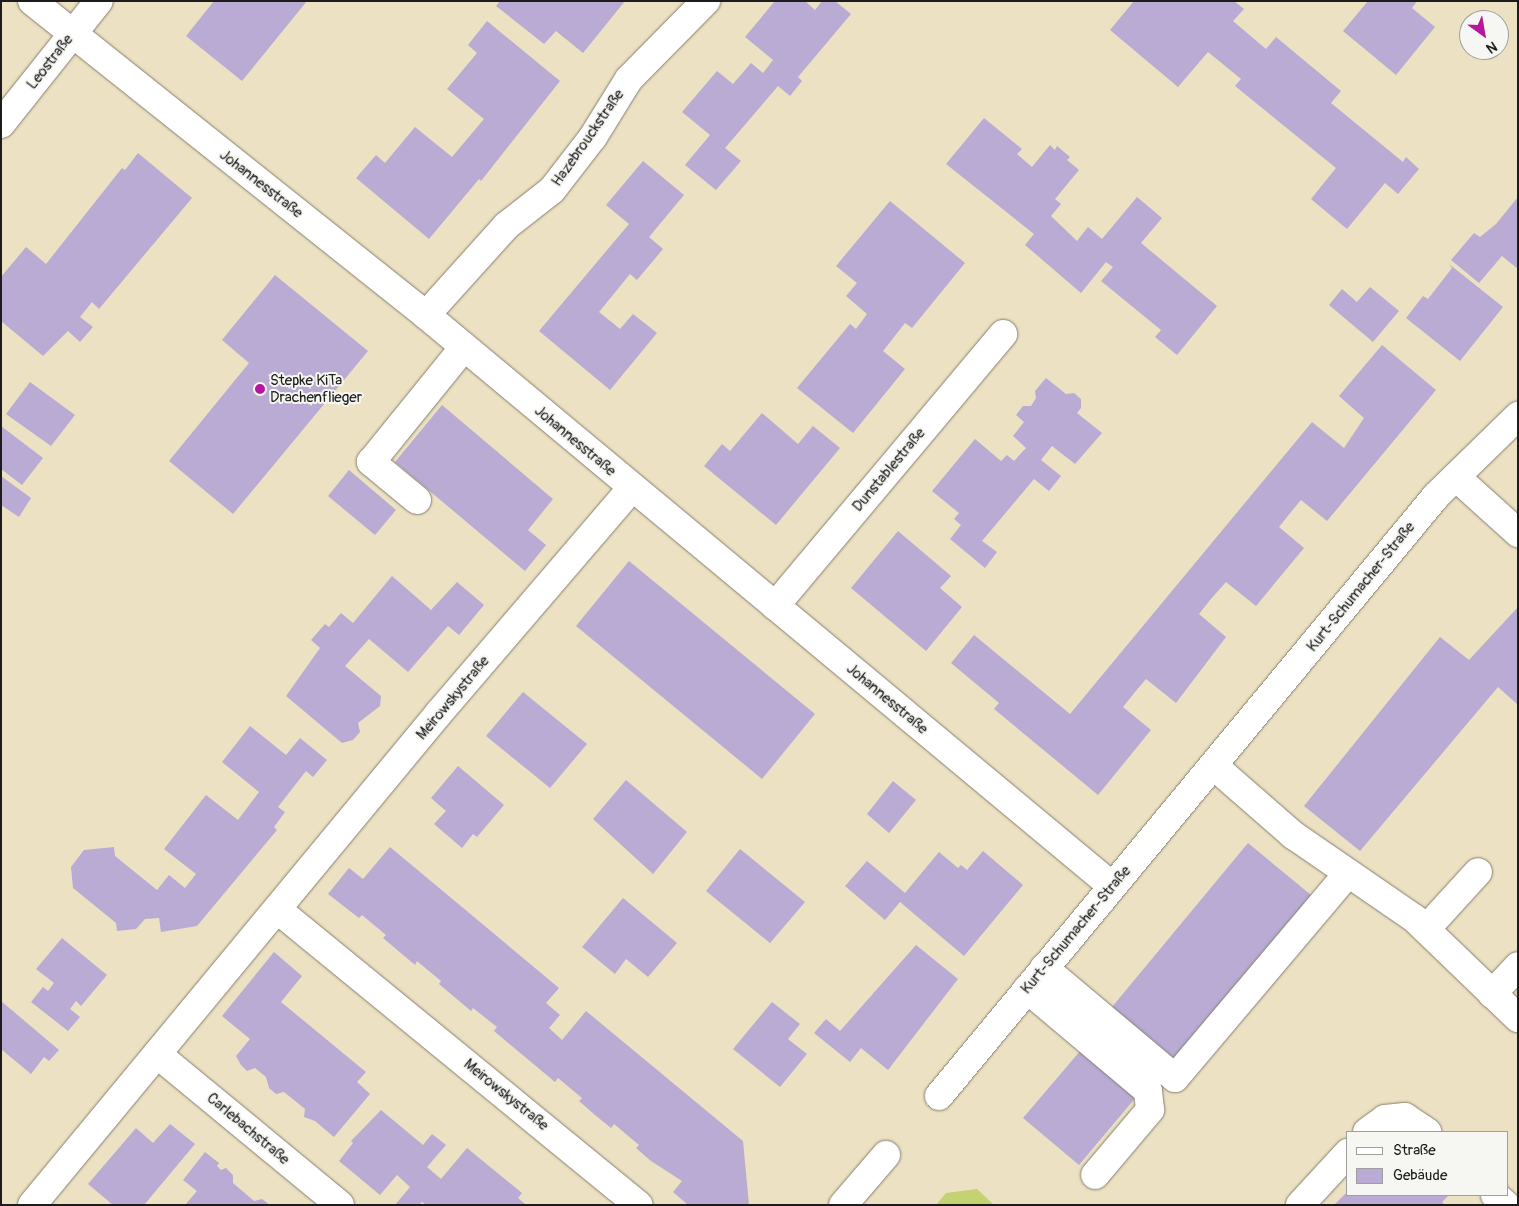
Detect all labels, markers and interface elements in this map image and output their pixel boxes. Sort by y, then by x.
north arrow [1459,10,1509,60]
street label: Leostraße [23,31,77,93]
text: N [1483,38,1500,57]
street label: Hazebrouckstraße [548,86,628,190]
street label: Johannesstraße [216,146,306,222]
place label: Stepke KiTa Drachenflieger [270,371,362,406]
marker: Stepke KiTa Drachenflieger [254,383,266,395]
street label: Johannesstraße [531,402,619,480]
street label: Dunstablestraße [849,425,929,515]
street label: Kurt-Schumacher-Straße [1303,519,1419,655]
street label: Meirowskystraße [413,652,493,744]
street label: Johannesstraße [843,660,931,738]
street label: Kurt-Schumacher-Straße [1017,862,1135,998]
street label: Meirowskystraße [460,1055,552,1135]
street label: Carlebachstraße [203,1089,293,1169]
legend [1346,1131,1509,1196]
text: Straße [1393,1141,1436,1160]
text: Gebäude [1393,1166,1447,1185]

